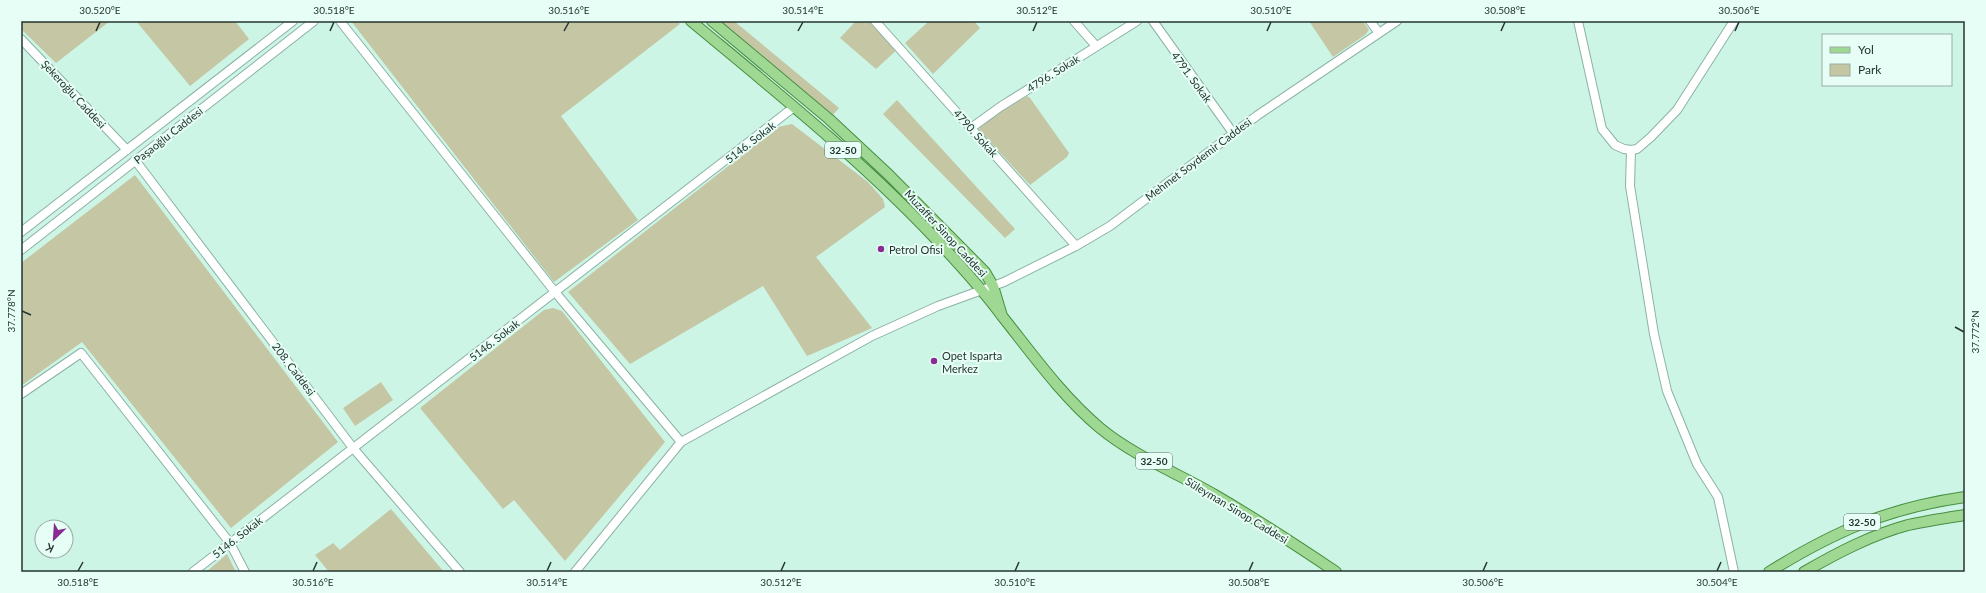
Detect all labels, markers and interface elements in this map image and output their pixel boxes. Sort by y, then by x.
text: 30.520°E [79,4,121,16]
text: 30.518°E [313,4,355,16]
text: 30.516°E [548,4,590,16]
text: 30.514°E [782,4,824,16]
text: 30.512°E [1016,4,1058,16]
text: 30.510°E [1250,4,1292,16]
text: 30.508°E [1484,4,1526,16]
text: 30.506°E [1718,4,1760,16]
legend [1822,34,1952,86]
text: Yol [1858,42,1874,57]
street label: 4791. Sokak [1169,49,1215,105]
street label: 4796. Sokak [1024,51,1082,94]
street label: Şekeroğlu Caddesi [39,57,109,131]
text: Park [1858,62,1882,77]
street label: Paşaoğlu Caddesi [131,104,205,166]
street label: 4790. Sokak [951,106,1001,160]
street label: Mehmet Soydemir Caddesi [1142,115,1254,203]
street label: 5146. Sokak [722,118,778,166]
road number: 32-50 [825,142,861,158]
street label: Muzaffer Sinop Caddesi [902,187,990,280]
place label: Petrol Ofisi [889,243,943,256]
marker: Petrol Ofisi [876,244,886,254]
text: 37.778°N [5,289,17,333]
text: 37.772°N [1969,310,1981,354]
street label: 5146. Sokak [466,316,522,364]
street label: 208. Caddesi [270,340,318,398]
place label: Opet Isparta Merkez [942,349,1002,375]
marker: Opet Isparta Merkez [929,356,939,366]
road number: 32-50 [1136,453,1172,469]
street label: Süleyman Sinop Caddesi [1183,474,1291,546]
street label: 5146. Sokak [209,513,265,561]
road number: 32-50 [1844,514,1880,530]
north arrow [34,519,74,559]
text: K [43,541,56,556]
text: 30.518°E [57,576,99,588]
text: 30.516°E [292,576,334,588]
text: 30.514°E [526,576,568,588]
text: 30.512°E [760,576,802,588]
text: 30.510°E [994,576,1036,588]
text: 30.508°E [1228,576,1270,588]
text: 30.506°E [1462,576,1504,588]
text: 30.504°E [1696,576,1738,588]

